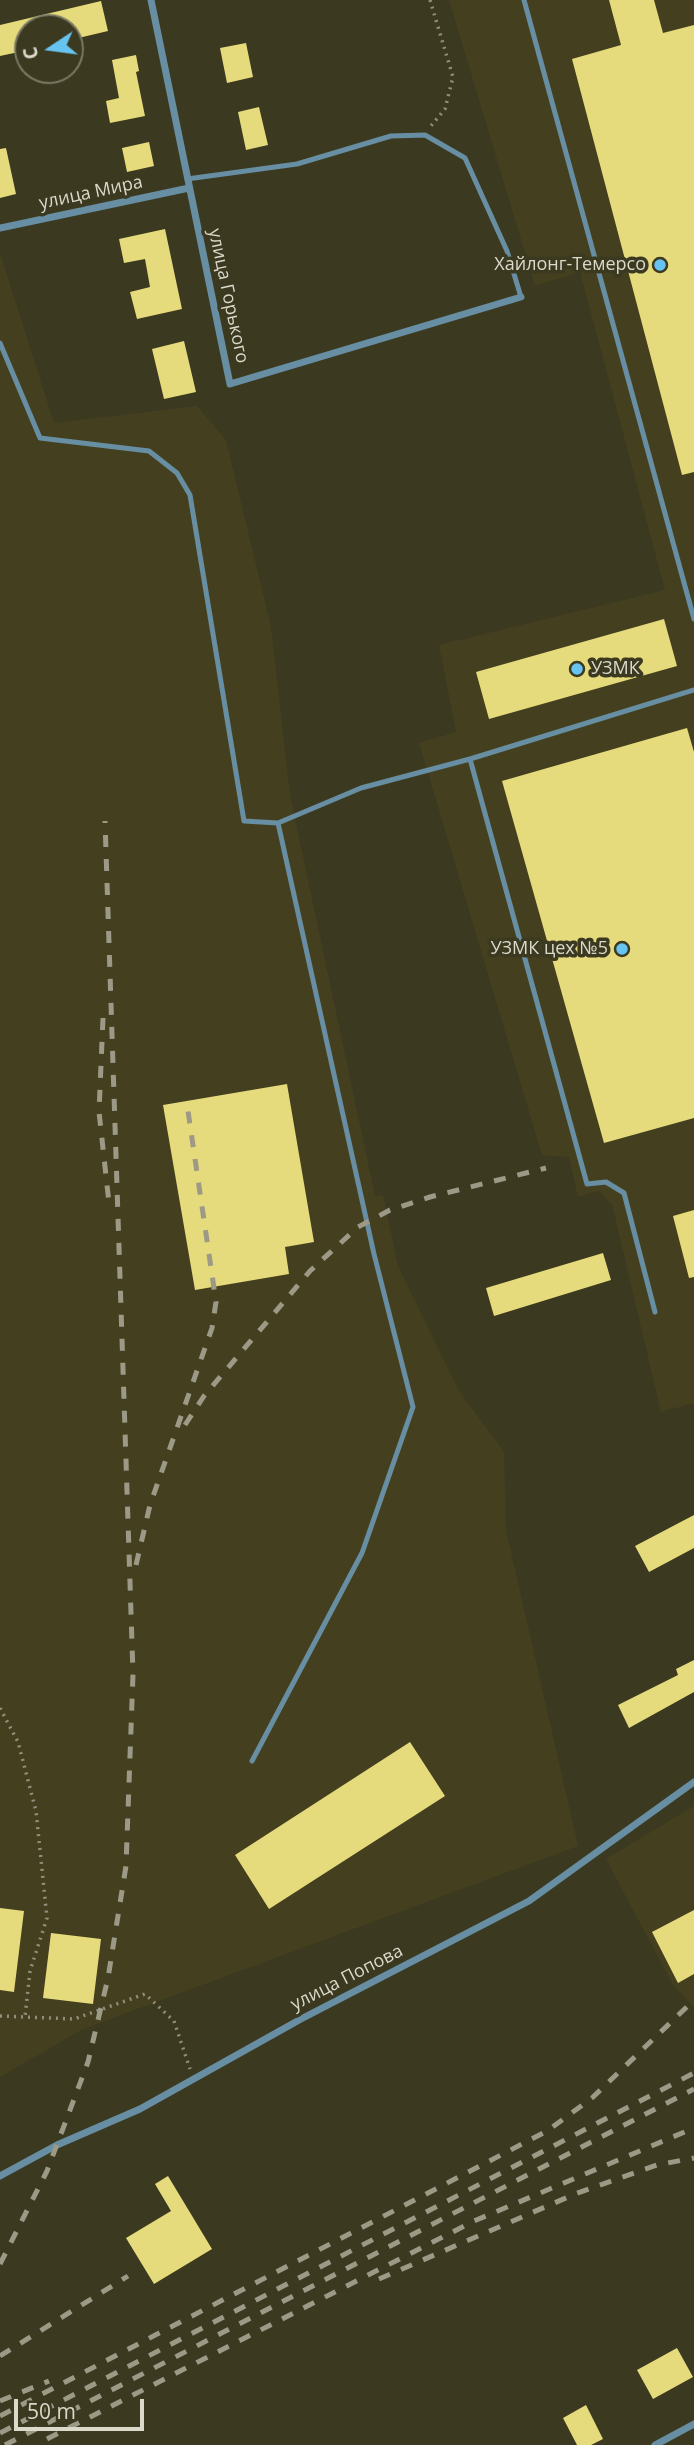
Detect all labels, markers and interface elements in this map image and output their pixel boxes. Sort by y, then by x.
north arrow [14,14,84,84]
text: С [16,44,45,62]
street label: улица Мира [37,171,145,215]
street label: улица Горького [203,227,253,365]
place label: Хайлонг-Темерсо [494,254,646,276]
marker: Хайлонг-Темерсо [652,257,668,273]
place label: УЗМК [591,658,640,680]
marker: УЗМК [569,661,585,677]
place label: УЗМК цех №5 [490,938,608,960]
marker: УЗМК цех №5 [614,941,630,957]
street label: улица Попова [287,1940,407,2016]
scale bar [18,2386,147,2430]
text: 50 m [27,2397,76,2425]

